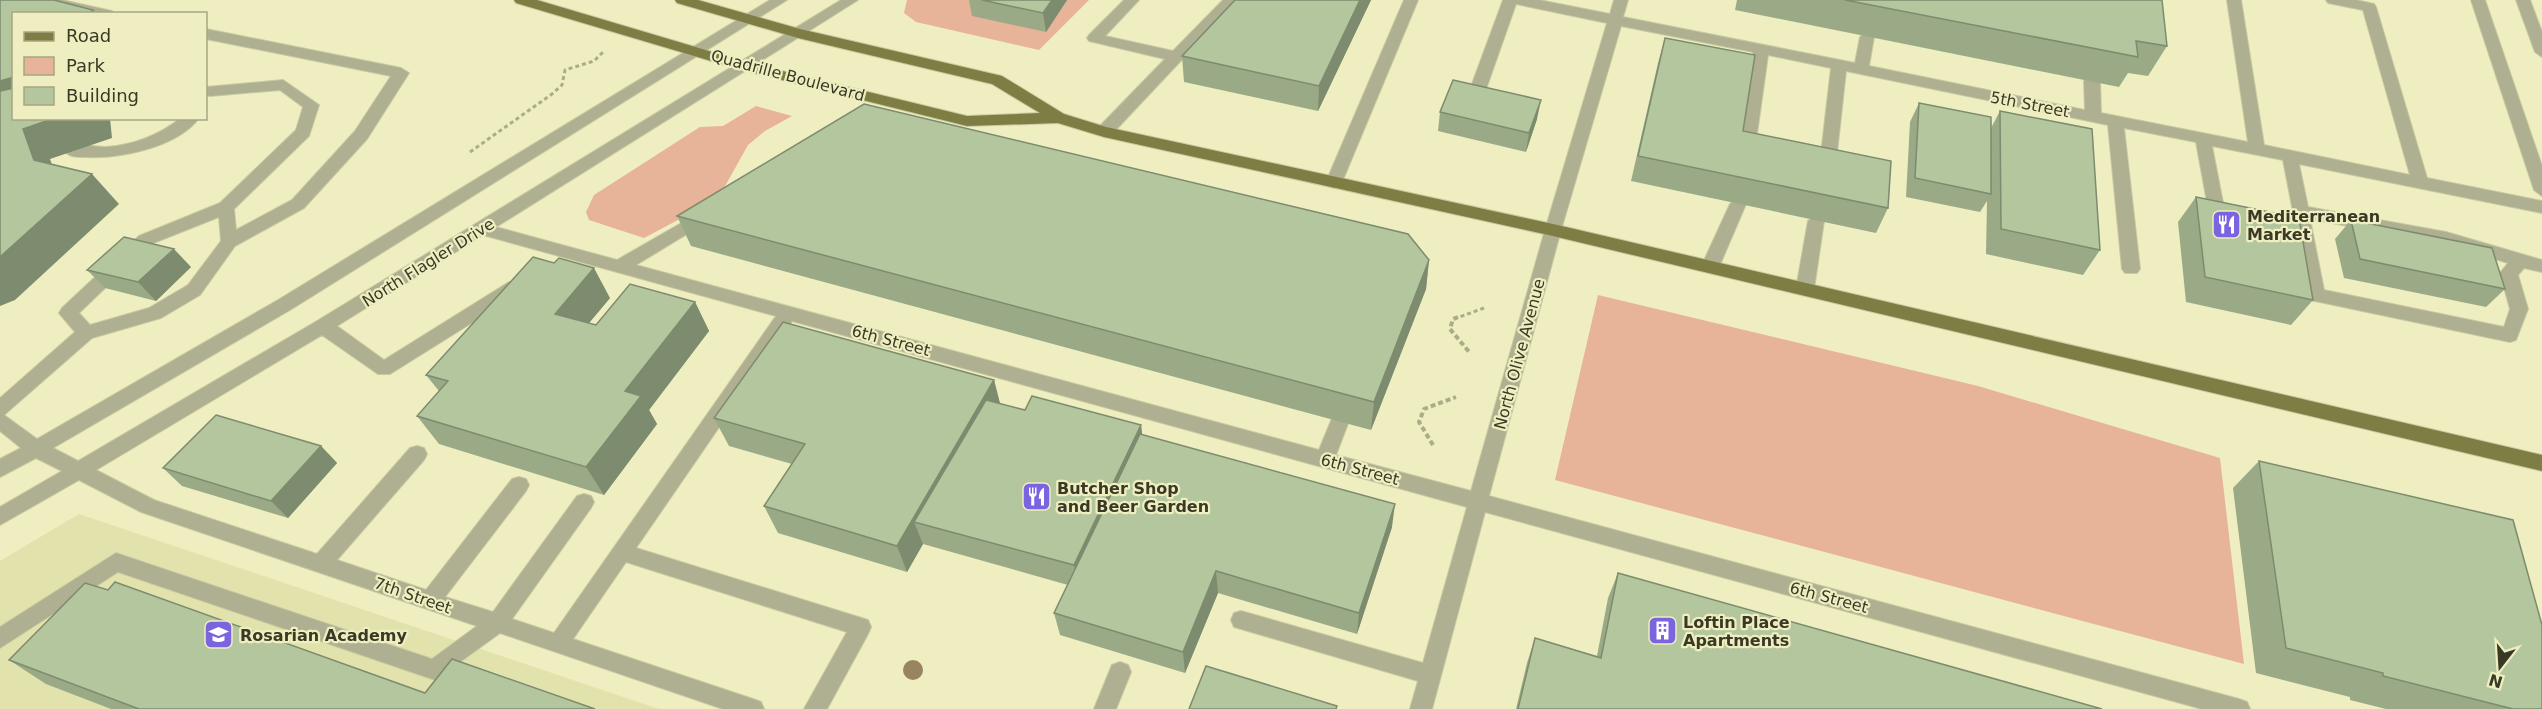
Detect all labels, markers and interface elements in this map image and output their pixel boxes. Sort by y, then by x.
legend [12,12,207,120]
text: Road [66,25,111,46]
street label: Quadrille Boulevard [709,46,867,105]
text: Park [66,55,105,76]
text: Building [66,85,139,106]
street label: 5th Street [1989,88,2071,121]
place label: Mediterranean Market [2247,207,2380,244]
restaurant icon: Mediterranean Market [2210,209,2242,241]
street label: North Flagler Drive [359,214,498,311]
street label: North Olive Avenue [1490,277,1549,432]
street label: 6th Street [850,321,932,360]
street label: 6th Street [1319,450,1401,489]
place label: Butcher Shop and Beer Garden [1057,479,1209,516]
restaurant icon: Butcher Shop and Beer Garden [1020,481,1052,513]
street label: 7th Street [372,573,454,618]
street label: 6th Street [1788,578,1870,617]
place label: Loftin Place Apartments [1683,613,1790,650]
building icon: Loftin Place Apartments [1646,615,1678,647]
school or university icon: Rosarian Academy [203,619,235,651]
place label: Rosarian Academy [240,626,407,645]
north arrow [2470,637,2530,697]
text: N [2487,670,2505,692]

